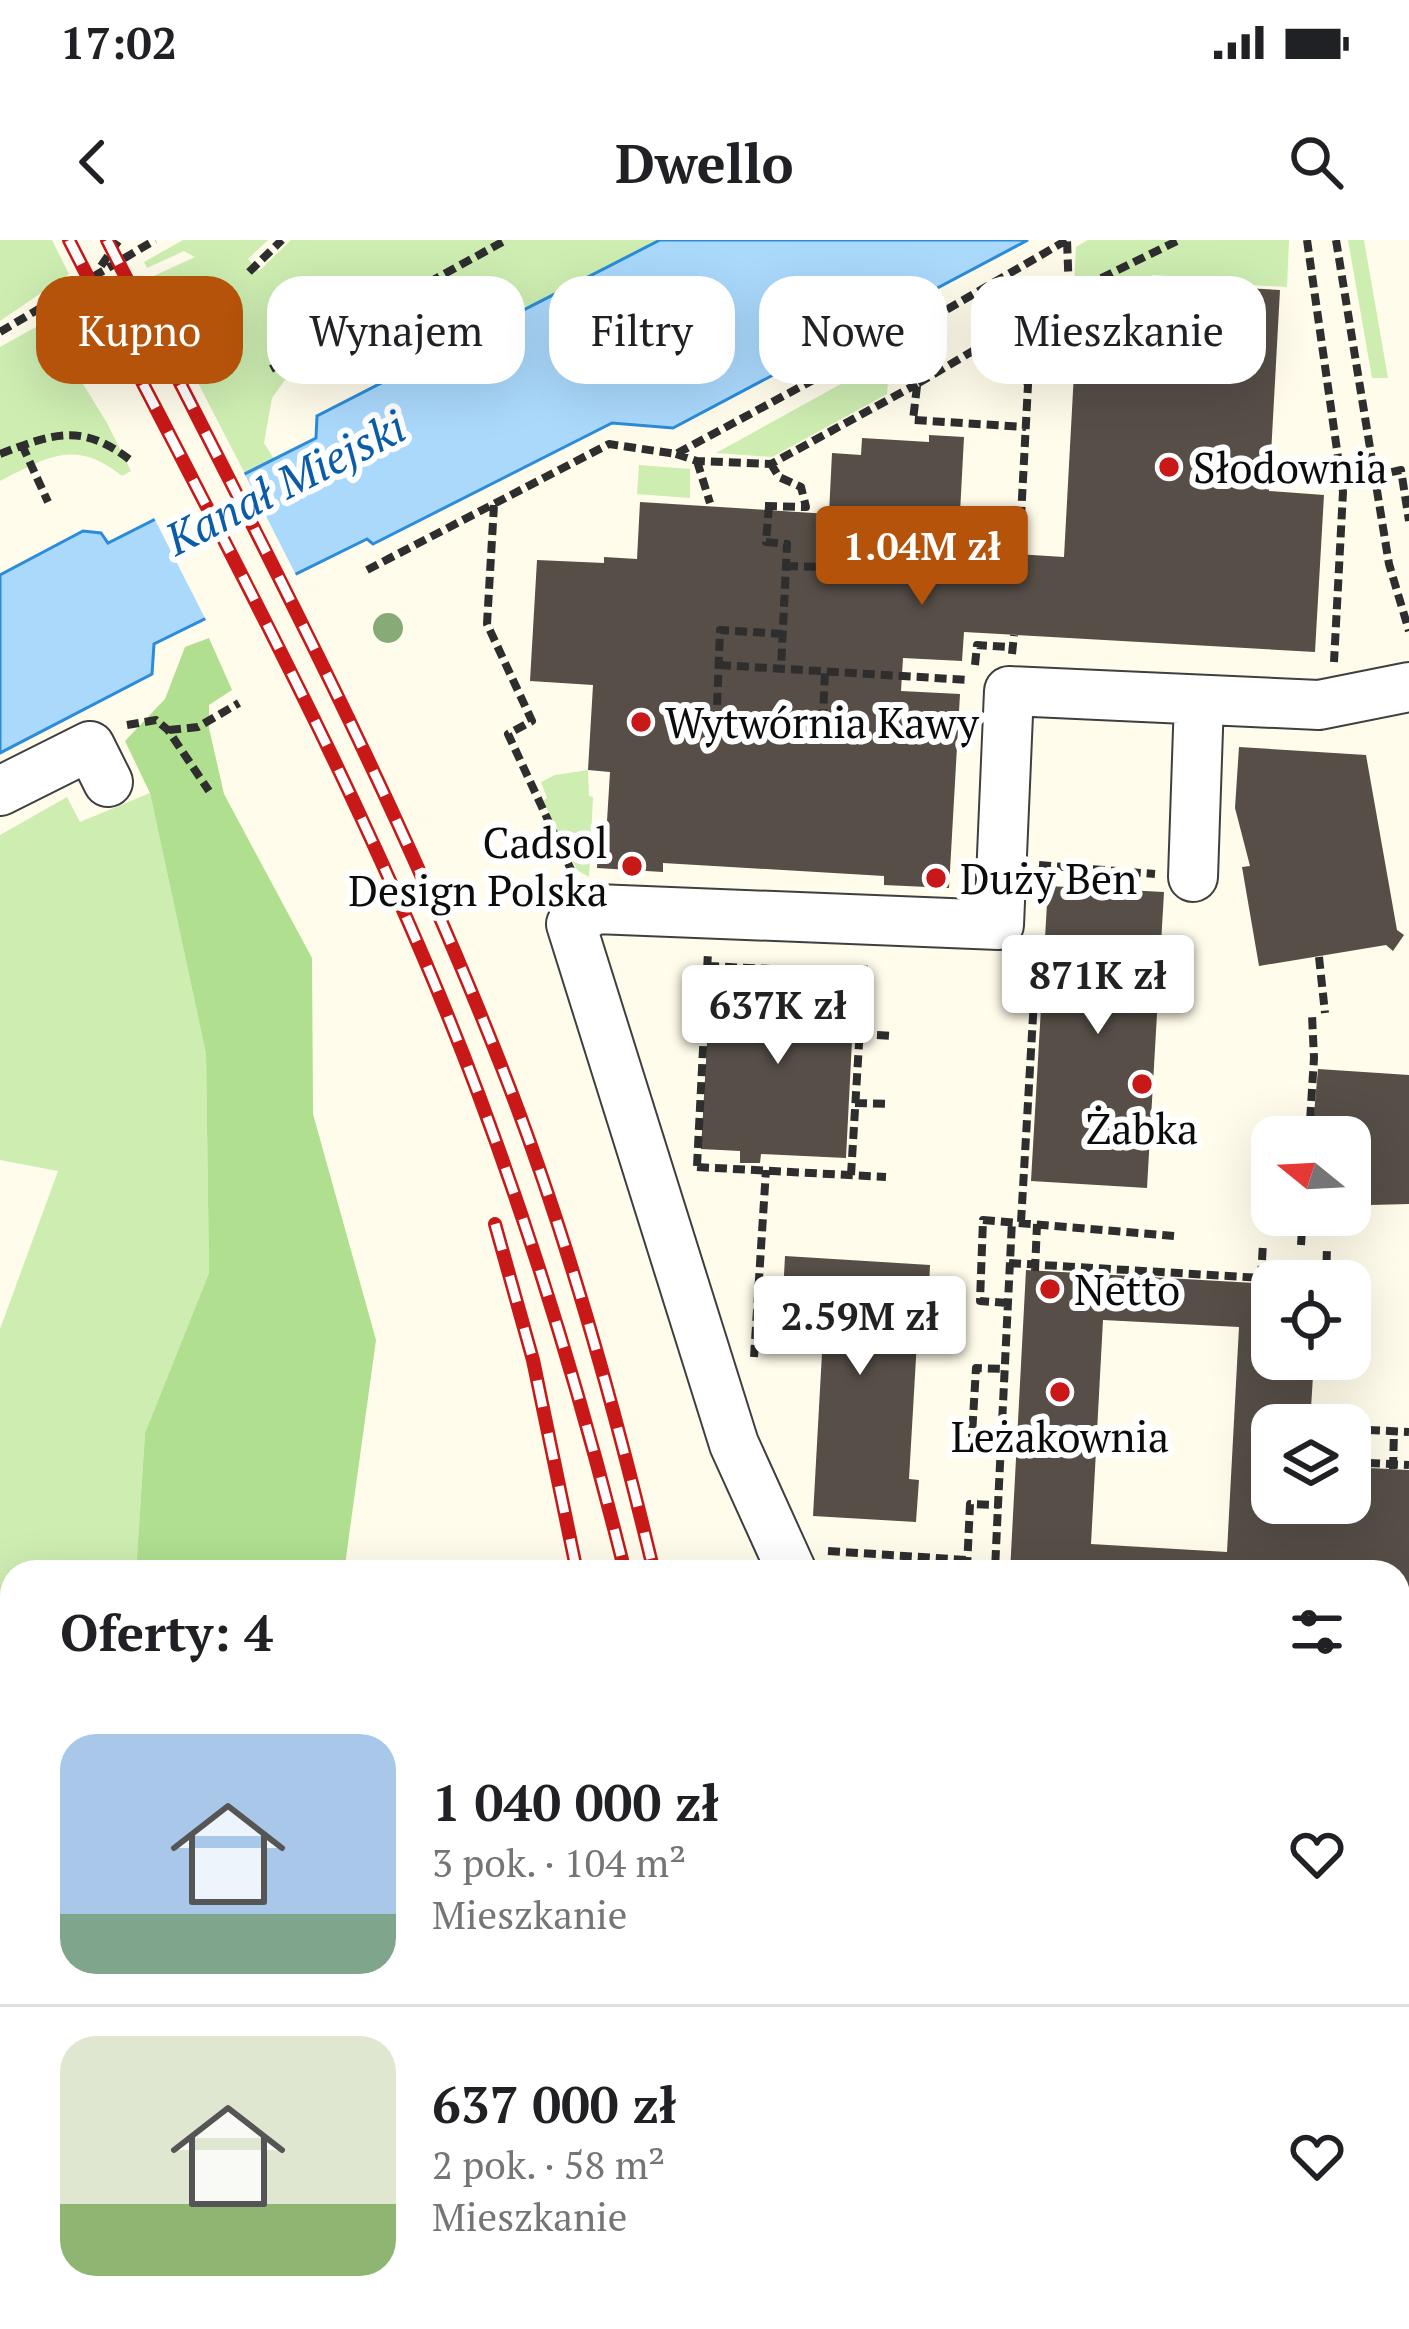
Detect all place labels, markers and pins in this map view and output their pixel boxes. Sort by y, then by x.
place label: Słodownia [1193,439,1388,495]
marker: Słodownia [1156,454,1182,480]
pin: 1.04M zł [798,506,1046,608]
place label: Wytwórnia Kawy [665,694,979,750]
marker: Wytwórnia Kawy [628,709,654,735]
place label: Cadsol Design Polska [348,814,608,918]
place label: Duży Ben [960,850,1137,906]
marker: Cadsol Design Polska [619,853,645,879]
marker: Duży Ben [923,865,949,891]
pin: 871K zł [987,935,1209,1037]
pin: 637K zł [667,965,889,1067]
marker: Żabka [1129,1071,1155,1097]
place label: Żabka [1086,1100,1198,1156]
place label: Netto [1074,1261,1180,1317]
pin: 2.59M zł [736,1276,984,1378]
marker: Netto [1037,1276,1063,1302]
marker: Leżakownia [1047,1379,1073,1405]
place label: Leżakownia [951,1408,1169,1464]

